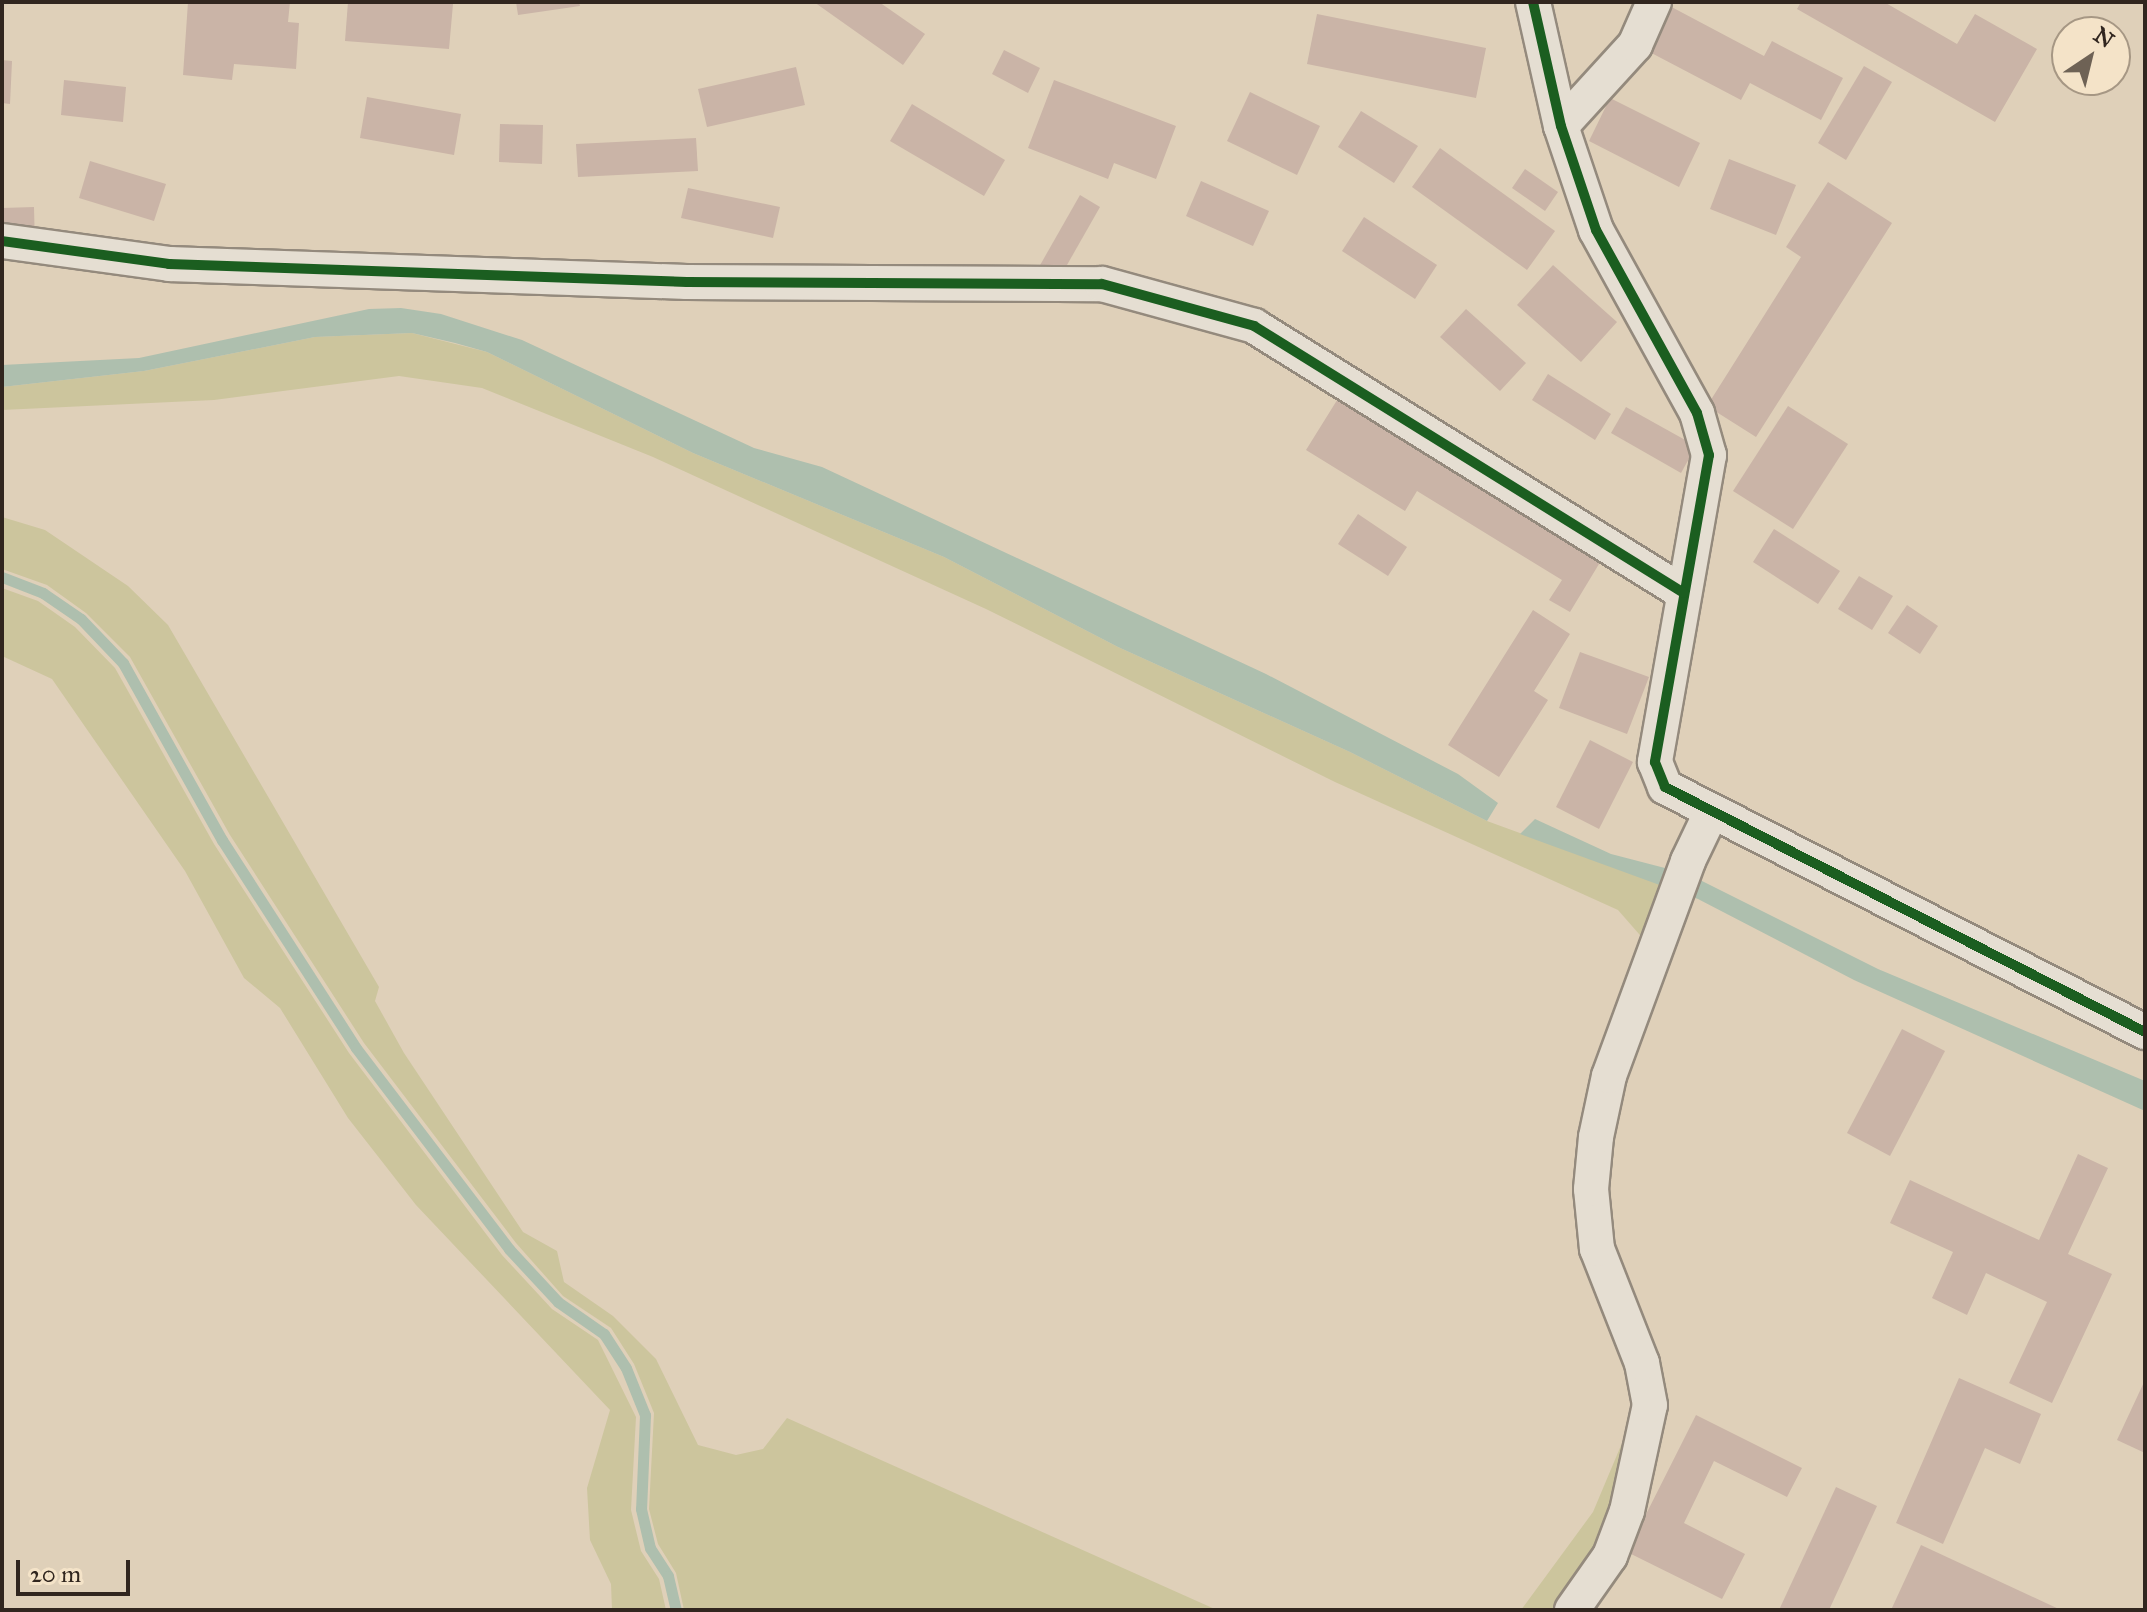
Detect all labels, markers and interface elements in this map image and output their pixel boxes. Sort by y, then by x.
north arrow [2051,16,2131,96]
text: N [2089,21,2119,54]
scale bar [20,1544,134,1594]
text: 20 m [30,1559,81,1589]

